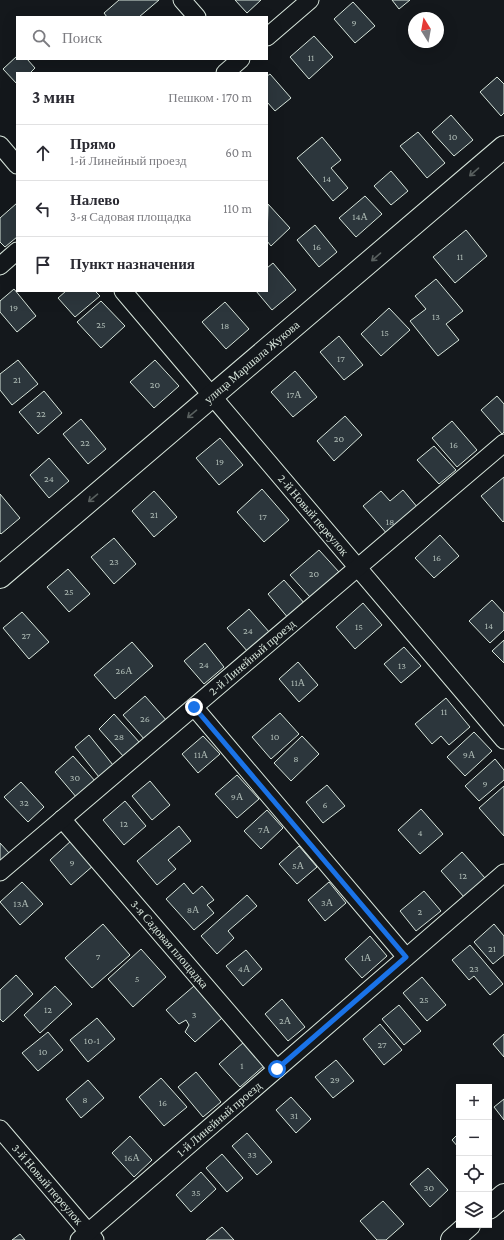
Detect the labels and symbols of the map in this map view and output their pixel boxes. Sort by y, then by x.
north arrow [408,12,444,48]
house number: 9 [351,17,357,28]
house number: 11 [308,52,314,63]
house number: 10 [449,131,458,142]
one-way arrow [469,168,480,177]
house number: 14 [323,173,331,184]
house number: 14А [352,211,369,222]
house number: 16 [313,241,321,252]
house number: 11 [457,251,463,262]
one-way arrow [370,252,381,261]
house number: 19 [10,302,18,313]
house number: 13 [432,311,440,322]
street label: улица Маршала Жукова [201,317,303,407]
house number: 25 [96,319,106,330]
house number: 18 [221,320,229,331]
house number: 15 [381,327,389,338]
house number: 17 [337,353,345,364]
house number: 21 [13,374,21,385]
house number: 20 [150,379,161,390]
house number: 17А [286,389,302,400]
house number: 22 [36,408,46,419]
one-way arrow [186,410,197,419]
house number: 20 [334,433,345,444]
house number: 22 [80,437,90,448]
house number: 16 [450,439,458,450]
house number: 19 [216,456,224,467]
street label: 2-й Новый переулок [275,472,352,559]
house number: 24 [44,473,54,484]
one-way arrow [87,494,98,503]
house number: 21 [150,509,158,520]
house number: 17 [259,511,267,522]
house number: 18 [386,516,394,527]
house number: 16 [433,552,441,563]
house number: 23 [109,556,119,567]
house number: 20 [309,568,320,579]
house number: 25 [64,586,74,597]
street label: 2-й Линейный проезд [206,617,298,698]
house number: 14 [485,620,493,631]
house number: 15 [355,621,363,632]
house number: 24 [243,625,253,636]
house number: 27 [21,630,31,641]
house number: 24 [199,659,209,670]
house number: 13 [398,660,406,671]
house number: 26А [115,665,133,676]
house number: 11А [291,677,306,688]
route end [185,698,203,716]
house number: 11 [441,706,447,717]
house number: 26 [140,713,150,724]
house number: 28 [114,731,124,742]
house number: 10 [271,731,280,742]
house number: 11А [194,749,209,760]
house number: 9А [463,749,476,760]
house number: 8 [293,753,299,764]
house number: 30 [70,772,81,783]
house number: 9 [482,778,488,789]
house number: 9А [231,791,244,802]
house number: 32 [19,797,29,808]
house number: 6 [322,799,328,810]
house number: 12 [120,818,128,829]
house number: 7А [258,824,271,835]
house number: 4 [417,827,423,838]
house number: 9 [69,857,75,868]
house number: 5А [292,860,305,871]
house number: 12 [459,870,467,881]
street label: 3-я Садовая площадка [128,897,212,992]
house number: 3А [321,897,334,908]
house number: 13А [13,898,29,909]
house number: 8А [187,904,200,915]
house number: 2 [418,906,423,917]
house number: 21 [488,943,496,954]
house number: 7 [96,951,101,962]
house number: 1А [361,952,372,963]
house number: 4А [238,963,251,974]
house number: 23 [469,963,479,974]
house number: 5 [135,973,140,984]
house number: 25 [419,994,429,1005]
house number: 12 [44,1004,52,1015]
house number: 3 [192,1009,197,1020]
house number: 2А [279,1015,292,1026]
house number: 10-1 [84,1035,100,1046]
house number: 27 [377,1039,387,1050]
house number: 10 [39,1046,48,1057]
house number: 1 [240,1060,244,1071]
route start [268,1060,286,1078]
house number: 29 [330,1074,340,1085]
street label: 1-й Линейный проезд [174,1079,264,1160]
house number: 8 [82,1094,88,1105]
house number: 16 [159,1097,167,1108]
house number: 31 [290,1110,298,1121]
street label: 3-й Новый переулок [9,1141,86,1228]
house number: 33 [247,1149,257,1160]
house number: 16А [124,1152,141,1163]
house number: 30 [424,1182,435,1193]
house number: 35 [191,1187,201,1198]

